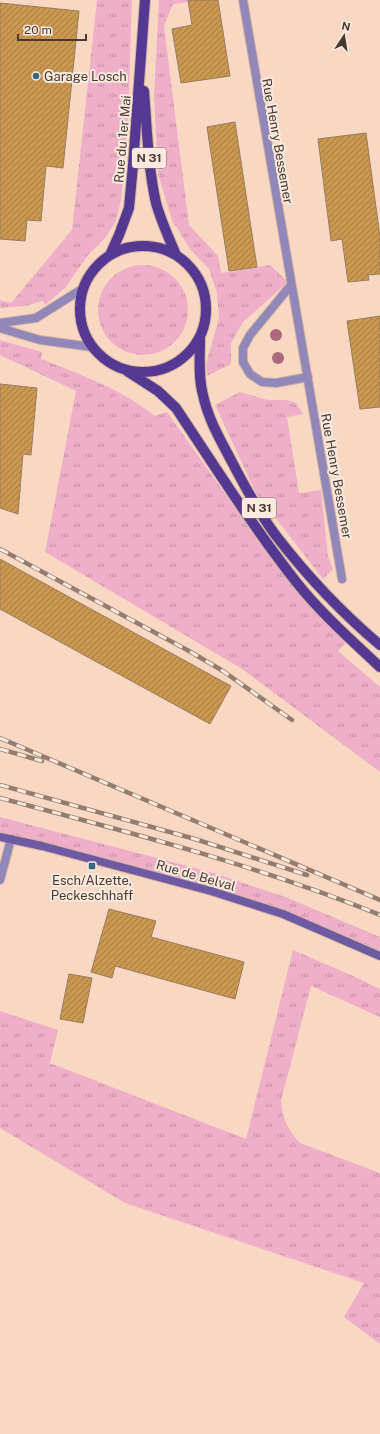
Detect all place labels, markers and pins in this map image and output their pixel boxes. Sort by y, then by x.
place label: Garage Losch [44,69,127,84]
marker: Garage Losch [31,71,41,81]
marker: Esch/Alzette, Peckeschhaff [87,861,97,871]
place label: Esch/Alzette, Peckeschhaff [51,873,133,903]

